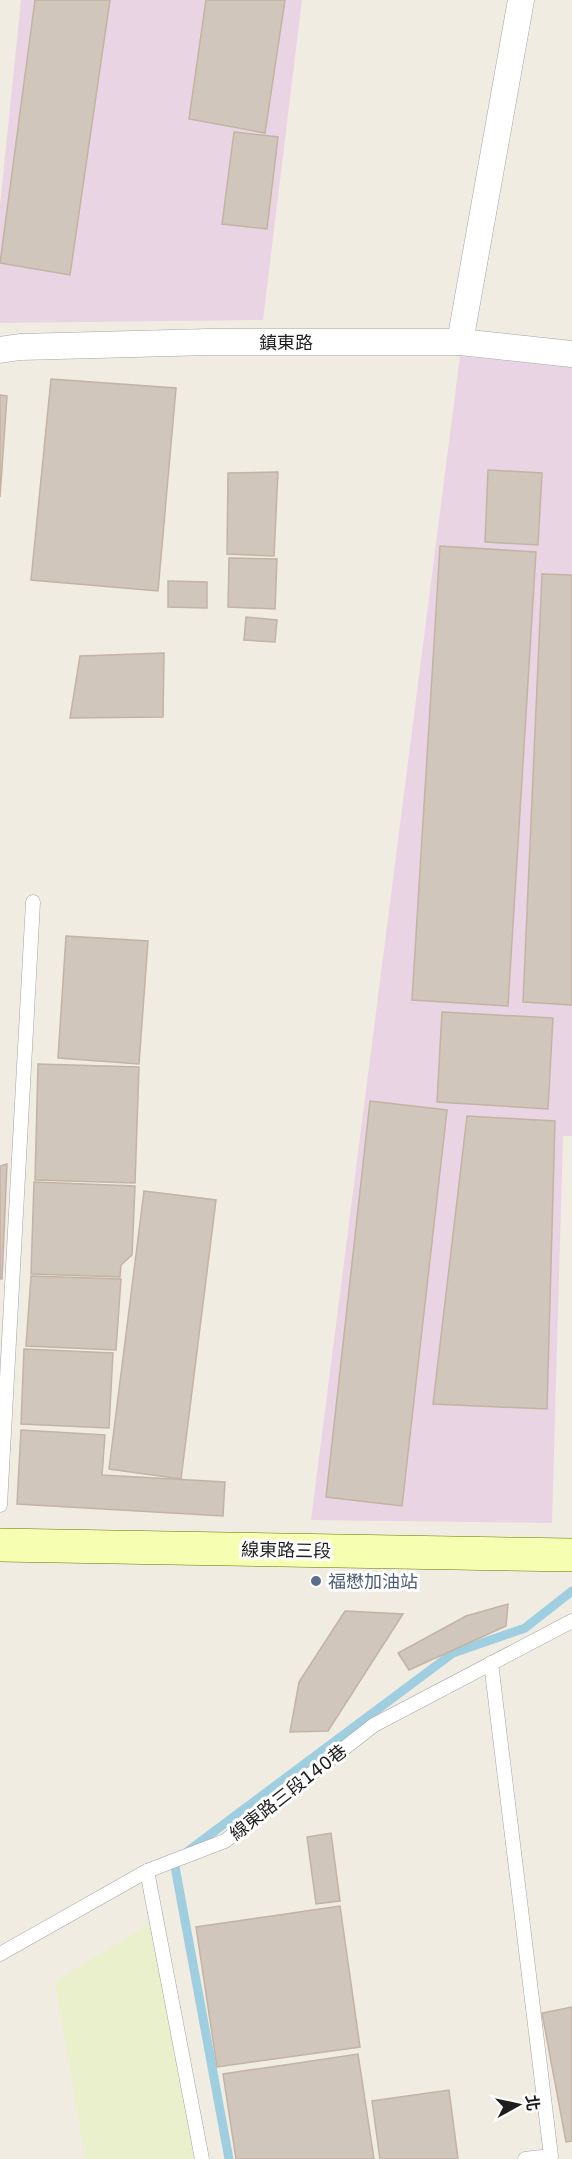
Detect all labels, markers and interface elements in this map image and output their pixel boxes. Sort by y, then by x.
street label: 鎮東路 [259,332,313,353]
street label: 線東路三段 [241,1539,331,1561]
place label: 福懋加油站 [328,1571,418,1592]
marker: 福懋加油站 [309,1574,323,1588]
street label: 線東路三段140巷 [225,1740,351,1844]
north arrow [488,2075,548,2135]
text: 北 [522,2094,543,2112]

